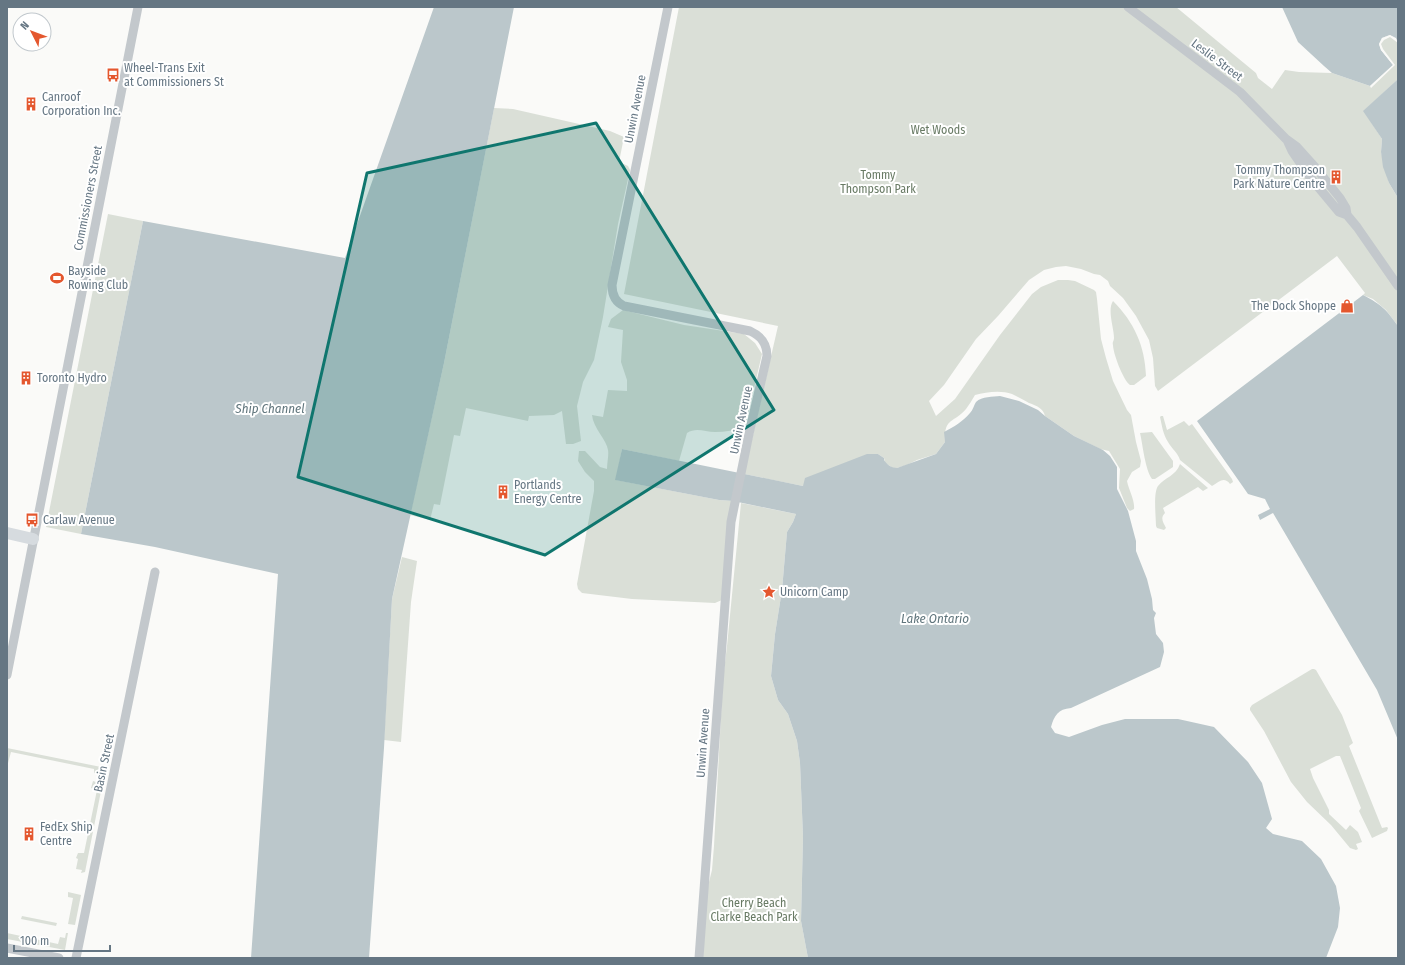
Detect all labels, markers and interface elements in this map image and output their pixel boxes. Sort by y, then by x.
north arrow [12,12,52,52]
text: N [18,19,32,32]
street label: Leslie Street [1189,36,1245,84]
place label: Wheel-Trans Exit at Commissioners St [124,61,224,89]
bus stop icon: Wheel-Trans Exit at Commissioners St [105,67,121,83]
street label: Unwin Avenue [622,73,649,144]
place label: Canroof Corporation Inc. [42,90,121,118]
building icon: Canroof Corporation Inc. [23,96,39,112]
park label: Wet Woods [911,123,965,137]
street label: Commissioners Street [71,144,105,252]
place label: Tommy Thompson Park Nature Centre [1233,163,1325,191]
park label: Tommy Thompson Park [840,168,916,196]
building icon: Tommy Thompson Park Nature Centre [1328,169,1344,185]
place label: Bayside Rowing Club [68,264,128,292]
sports icon: Bayside Rowing Club [49,270,65,286]
shop icon: The Dock Shoppe [1339,298,1355,314]
place label: The Dock Shoppe [1251,299,1336,313]
building icon: Toronto Hydro [18,370,34,386]
place label: Toronto Hydro [37,371,107,385]
street label: Unwin Avenue [727,384,755,455]
water label: Ship Channel [234,401,305,416]
place label: Portlands Energy Centre [514,478,581,506]
building icon: Portlands Energy Centre [495,484,511,500]
bus stop icon: Carlaw Avenue [24,512,40,528]
place label: Carlaw Avenue [43,513,115,527]
place icon: Unicorn Camp [761,584,777,600]
place label: Unicorn Camp [780,585,848,599]
water label: Lake Ontario [901,611,969,626]
street label: Unwin Avenue [694,708,712,778]
street label: Basin Street [91,733,117,793]
place label: FedEx Ship Centre [40,820,93,848]
building icon: FedEx Ship Centre [21,826,37,842]
park label: Cherry Beach Clarke Beach Park [710,896,798,924]
scale bar [14,927,110,953]
text: 100 m [20,934,49,948]

